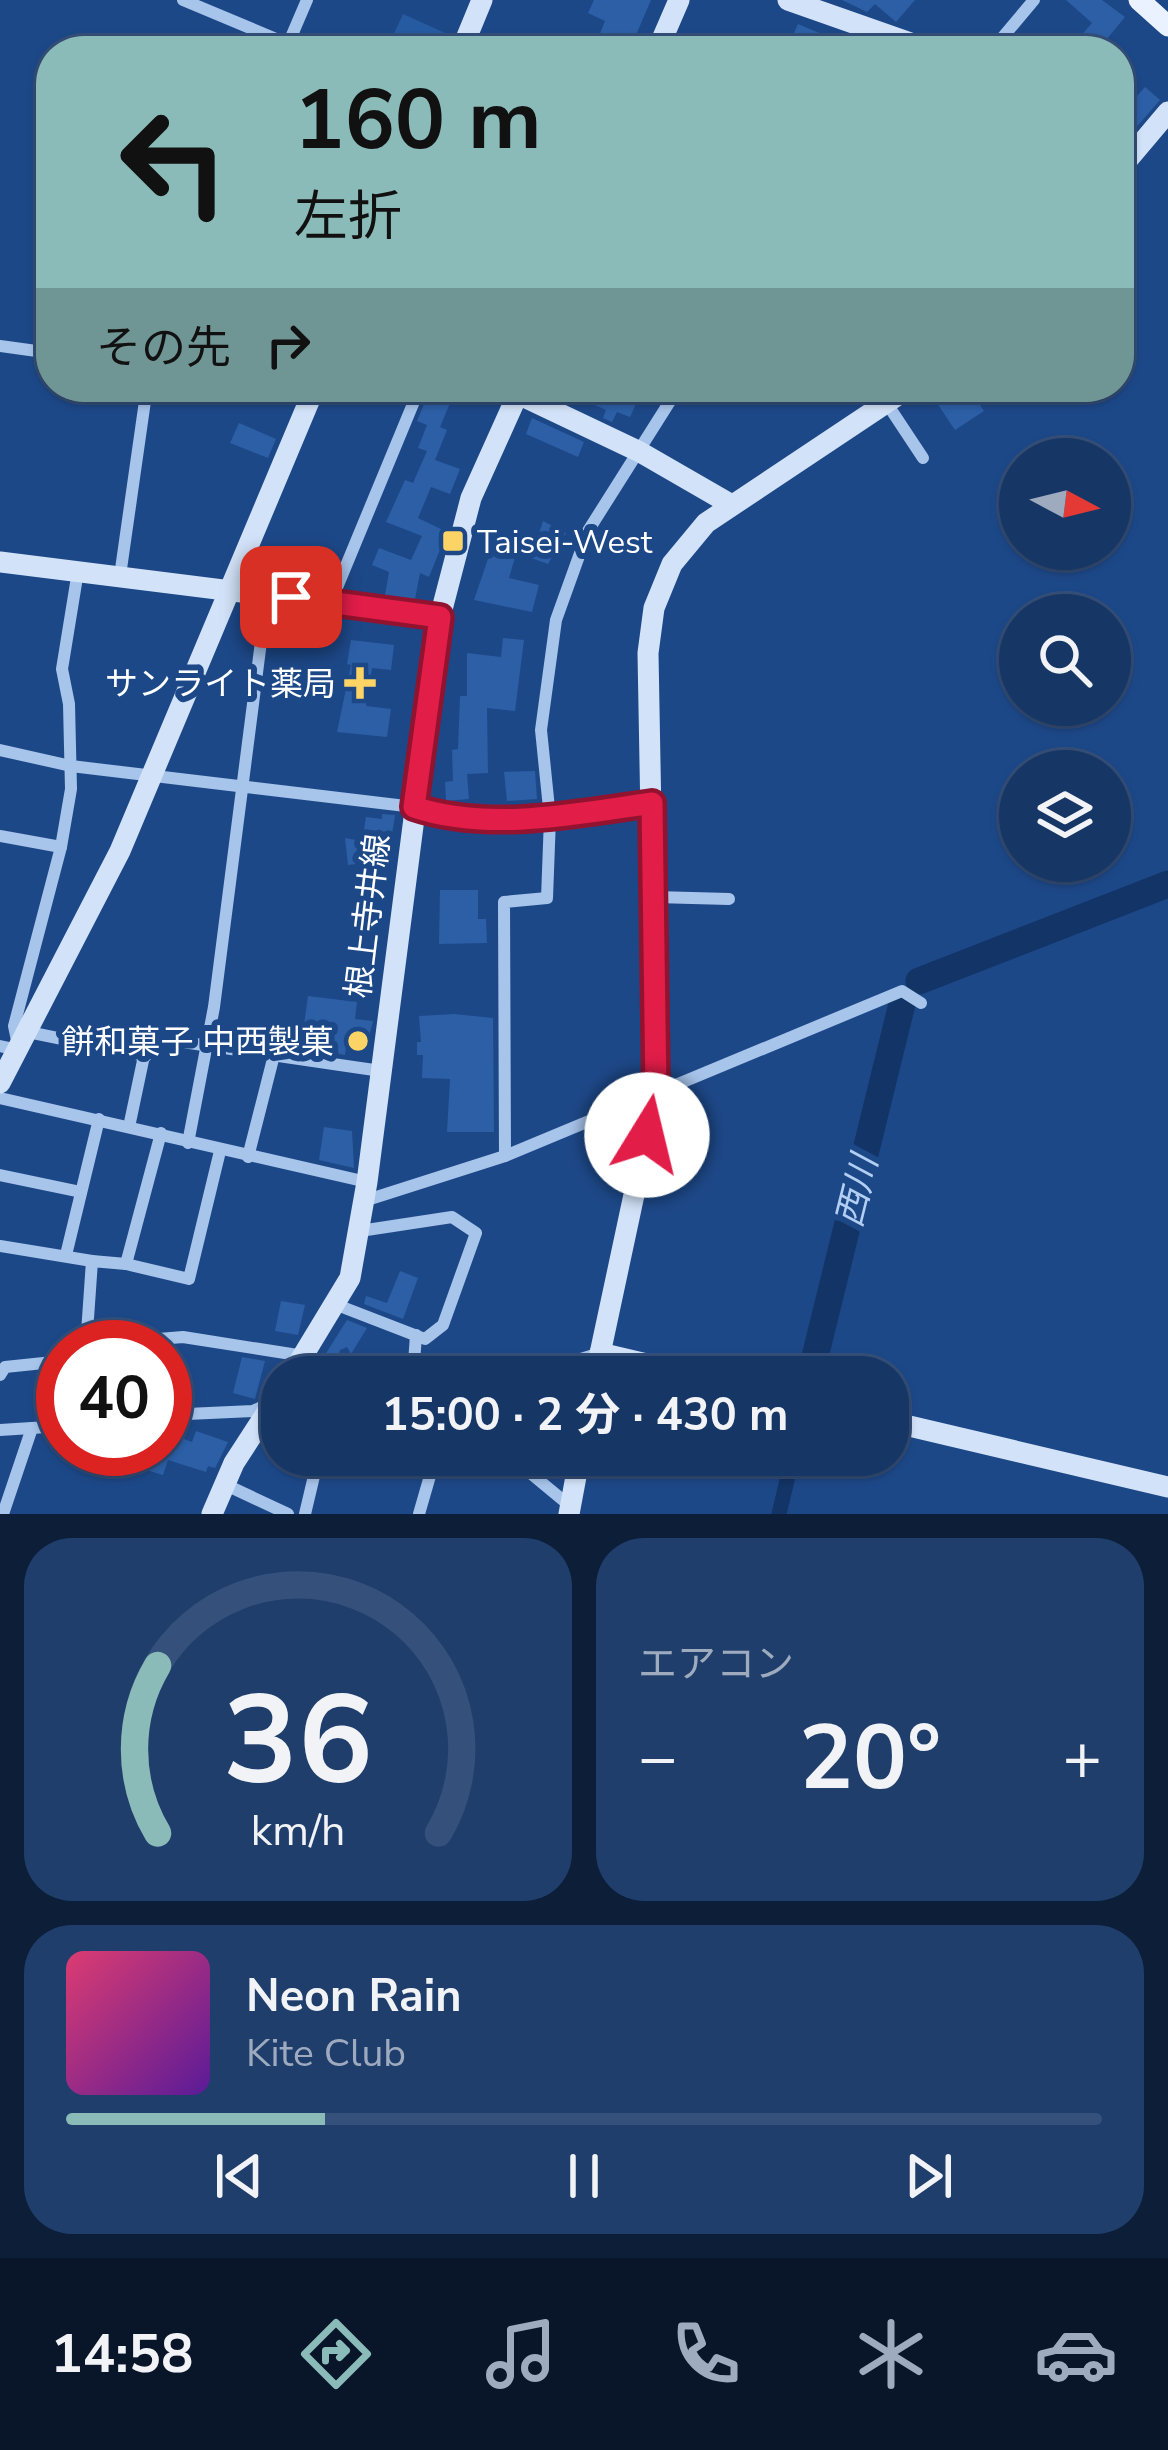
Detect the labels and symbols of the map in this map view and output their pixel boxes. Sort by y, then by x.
north arrow [999,438,1131,570]
place label: Taisei-West [477,520,653,565]
marker: Taisei-West [440,528,466,554]
pin [240,546,342,648]
place label: サンライト薬局 [105,662,336,707]
marker: サンライト薬局 [347,670,373,696]
street label: 根上寺井線 [336,832,401,1001]
place label: 餅和菓子 中西製菓 [62,1020,334,1065]
marker: 餅和菓子 中西製菓 [345,1028,371,1054]
position arrow [584,1072,710,1198]
water label: 西川 [825,1147,891,1232]
speed limit sign: 40 [36,1320,192,1476]

